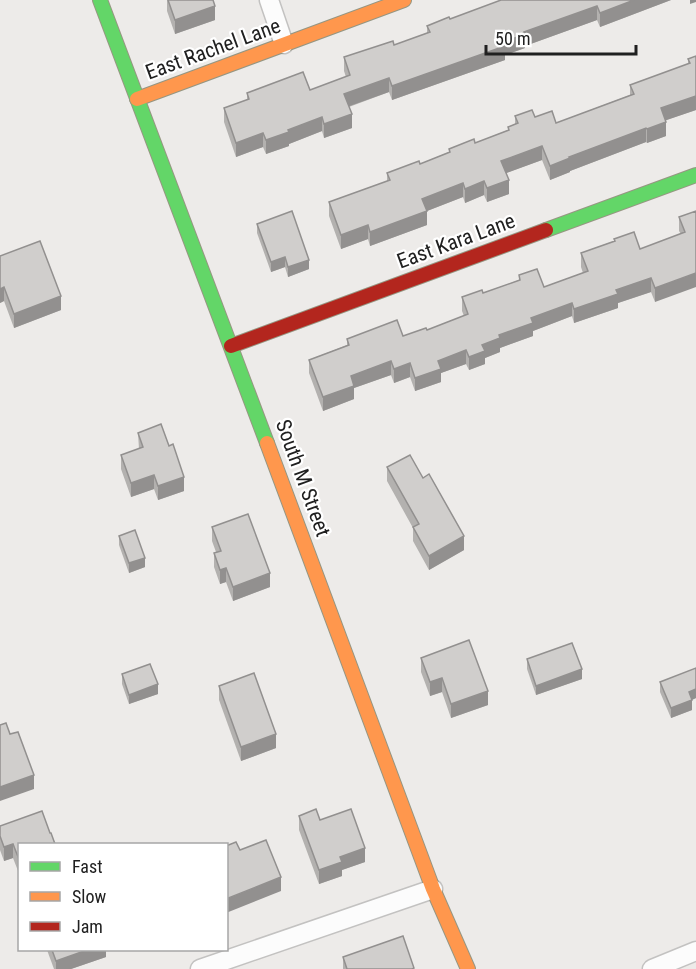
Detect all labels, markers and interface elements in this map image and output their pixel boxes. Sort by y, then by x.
street label: East Rachel Lane [142,13,284,85]
scale bar [486,18,636,56]
text: 50 m [495,28,530,49]
street label: East Kara Lane [394,209,518,273]
street label: South M Street [271,416,335,540]
legend [18,843,228,951]
text: Fast [72,856,103,877]
text: Slow [72,886,107,907]
text: Jam [72,916,103,937]

